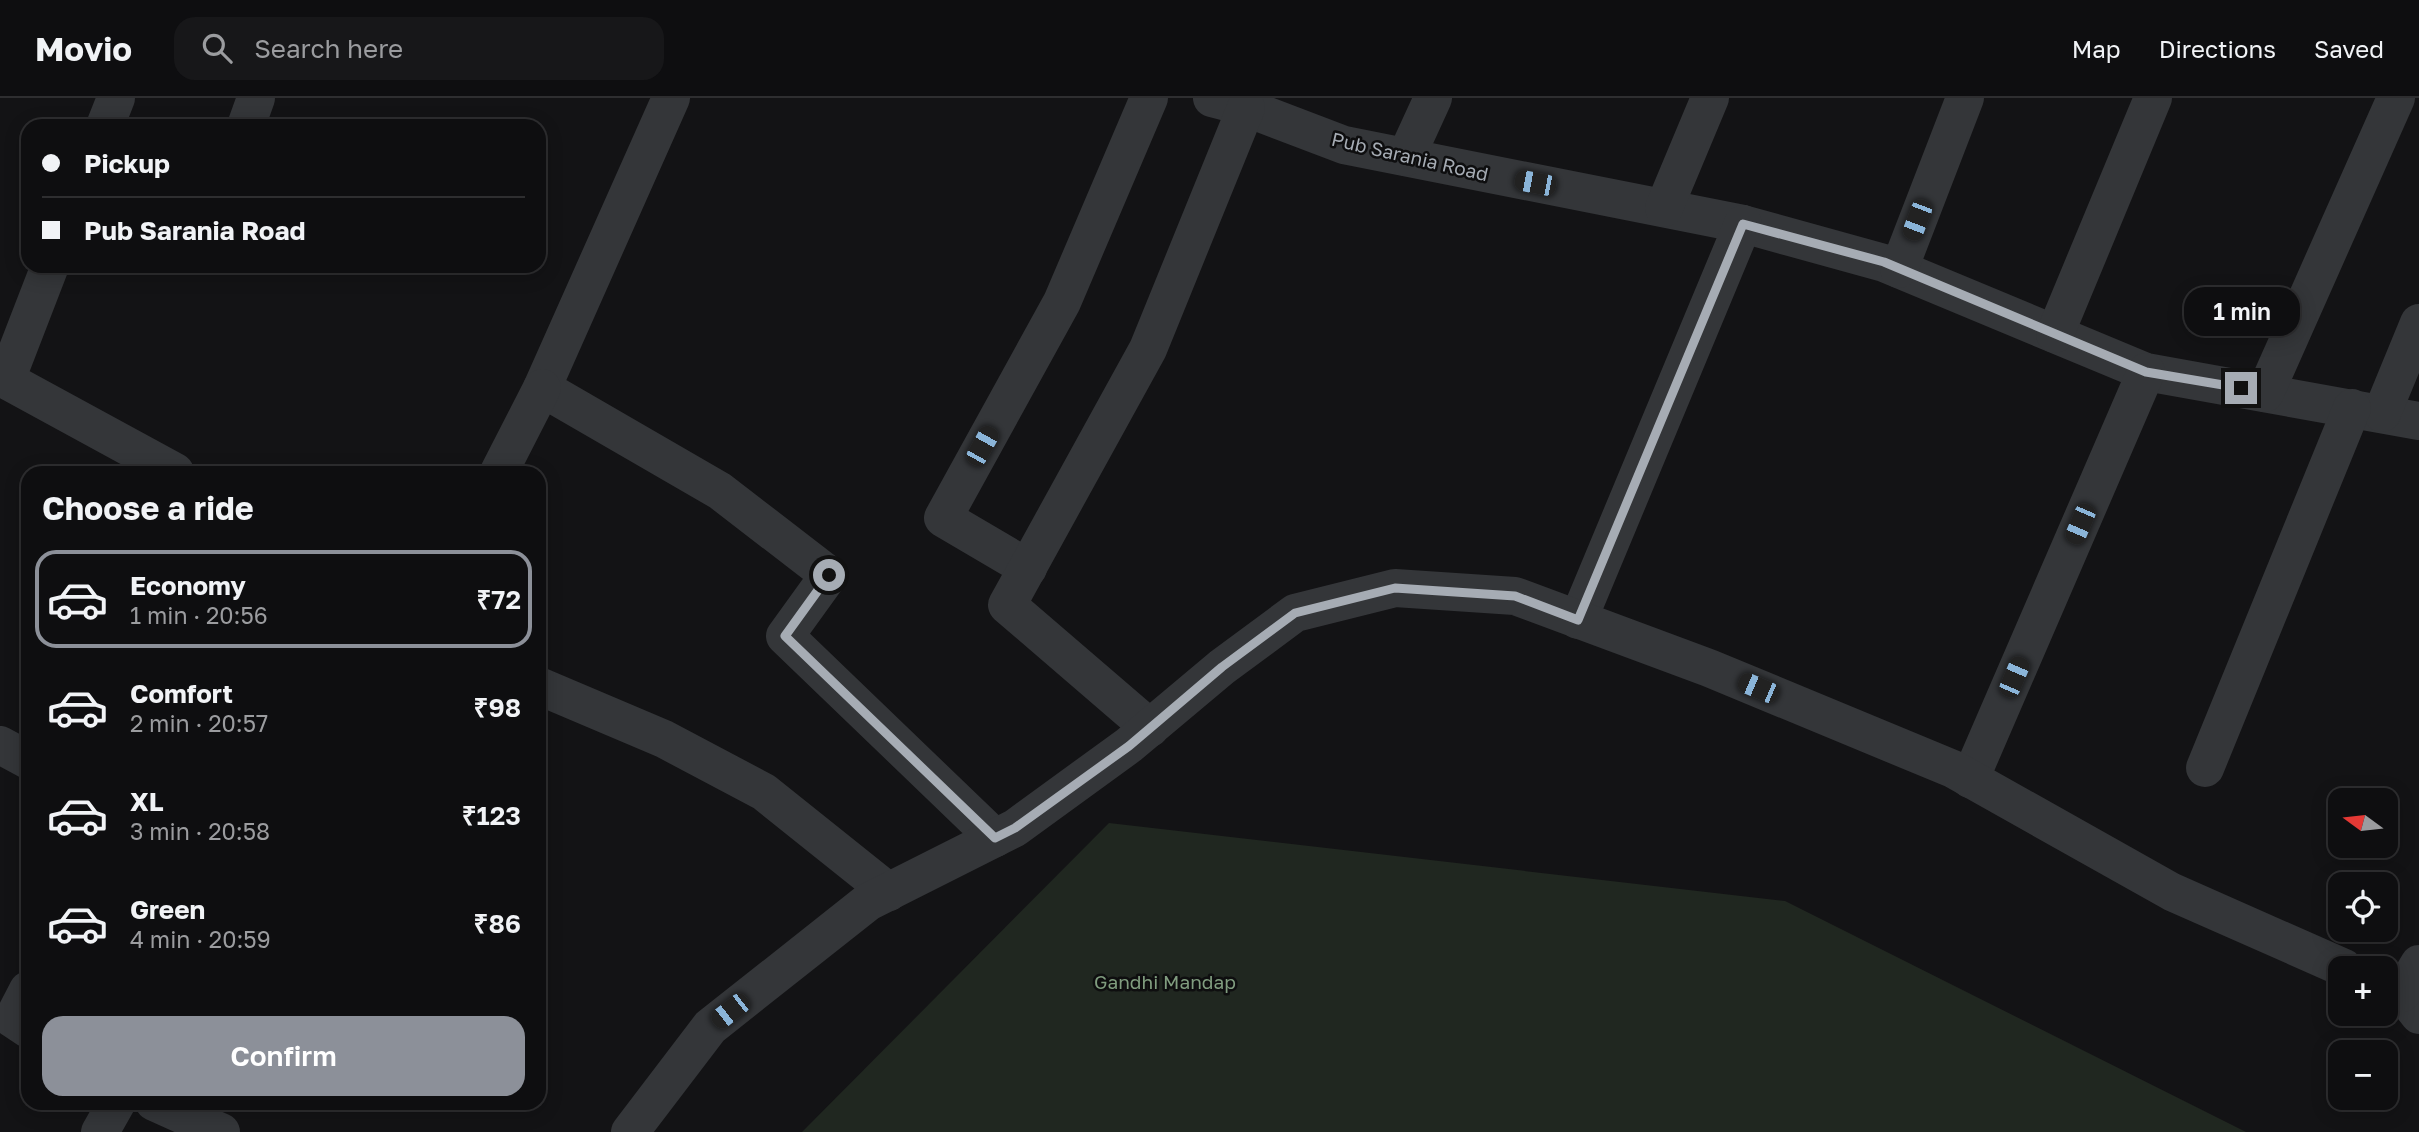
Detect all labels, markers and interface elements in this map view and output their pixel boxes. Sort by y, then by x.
search box [174,17,664,80]
text: Movio [35,29,132,68]
icon: search [198,29,236,67]
text: Search here [254,33,403,64]
text: Map [2072,34,2121,63]
text: Directions [2159,34,2276,63]
text: Saved [2314,34,2384,63]
street label: Pub Sarania Road [1329,127,1491,185]
text: Pickup [84,148,170,179]
car [1513,169,1558,197]
car [1900,197,1935,243]
text: Pub Sarania Road [84,215,306,246]
callout: 1 min [2183,286,2299,336]
text: 1 min [2213,297,2271,325]
route end [2225,372,2257,404]
car [963,423,1002,469]
text: Choose a ride [42,489,254,527]
car [2063,501,2098,547]
route start [813,559,845,591]
icon: car [46,568,109,631]
text: Economy [130,570,246,601]
text: ₹72 [477,584,521,615]
text: 1 min · 20:56 [130,601,268,629]
car [1997,654,2032,700]
car [1735,670,1782,706]
icon: car [46,676,109,739]
text: Comfort [130,678,233,709]
text: ₹98 [474,692,521,723]
text: 2 min · 20:57 [130,709,268,737]
icon: car [46,784,109,847]
text: XL [130,786,164,817]
north arrow [2328,788,2398,858]
map controls [2328,788,2398,1110]
text: ₹123 [462,800,521,831]
text: 3 min · 20:58 [130,817,270,845]
button: locate [2328,872,2398,942]
icon: car [46,892,109,955]
text: Green [130,894,205,925]
text: ₹86 [474,908,521,939]
text: 4 min · 20:59 [130,925,271,953]
button: + [2328,956,2398,1026]
park label: Gandhi Mandap [1094,970,1236,993]
car [707,990,754,1032]
button: Confirm [42,1016,525,1096]
button: − [2328,1040,2398,1110]

